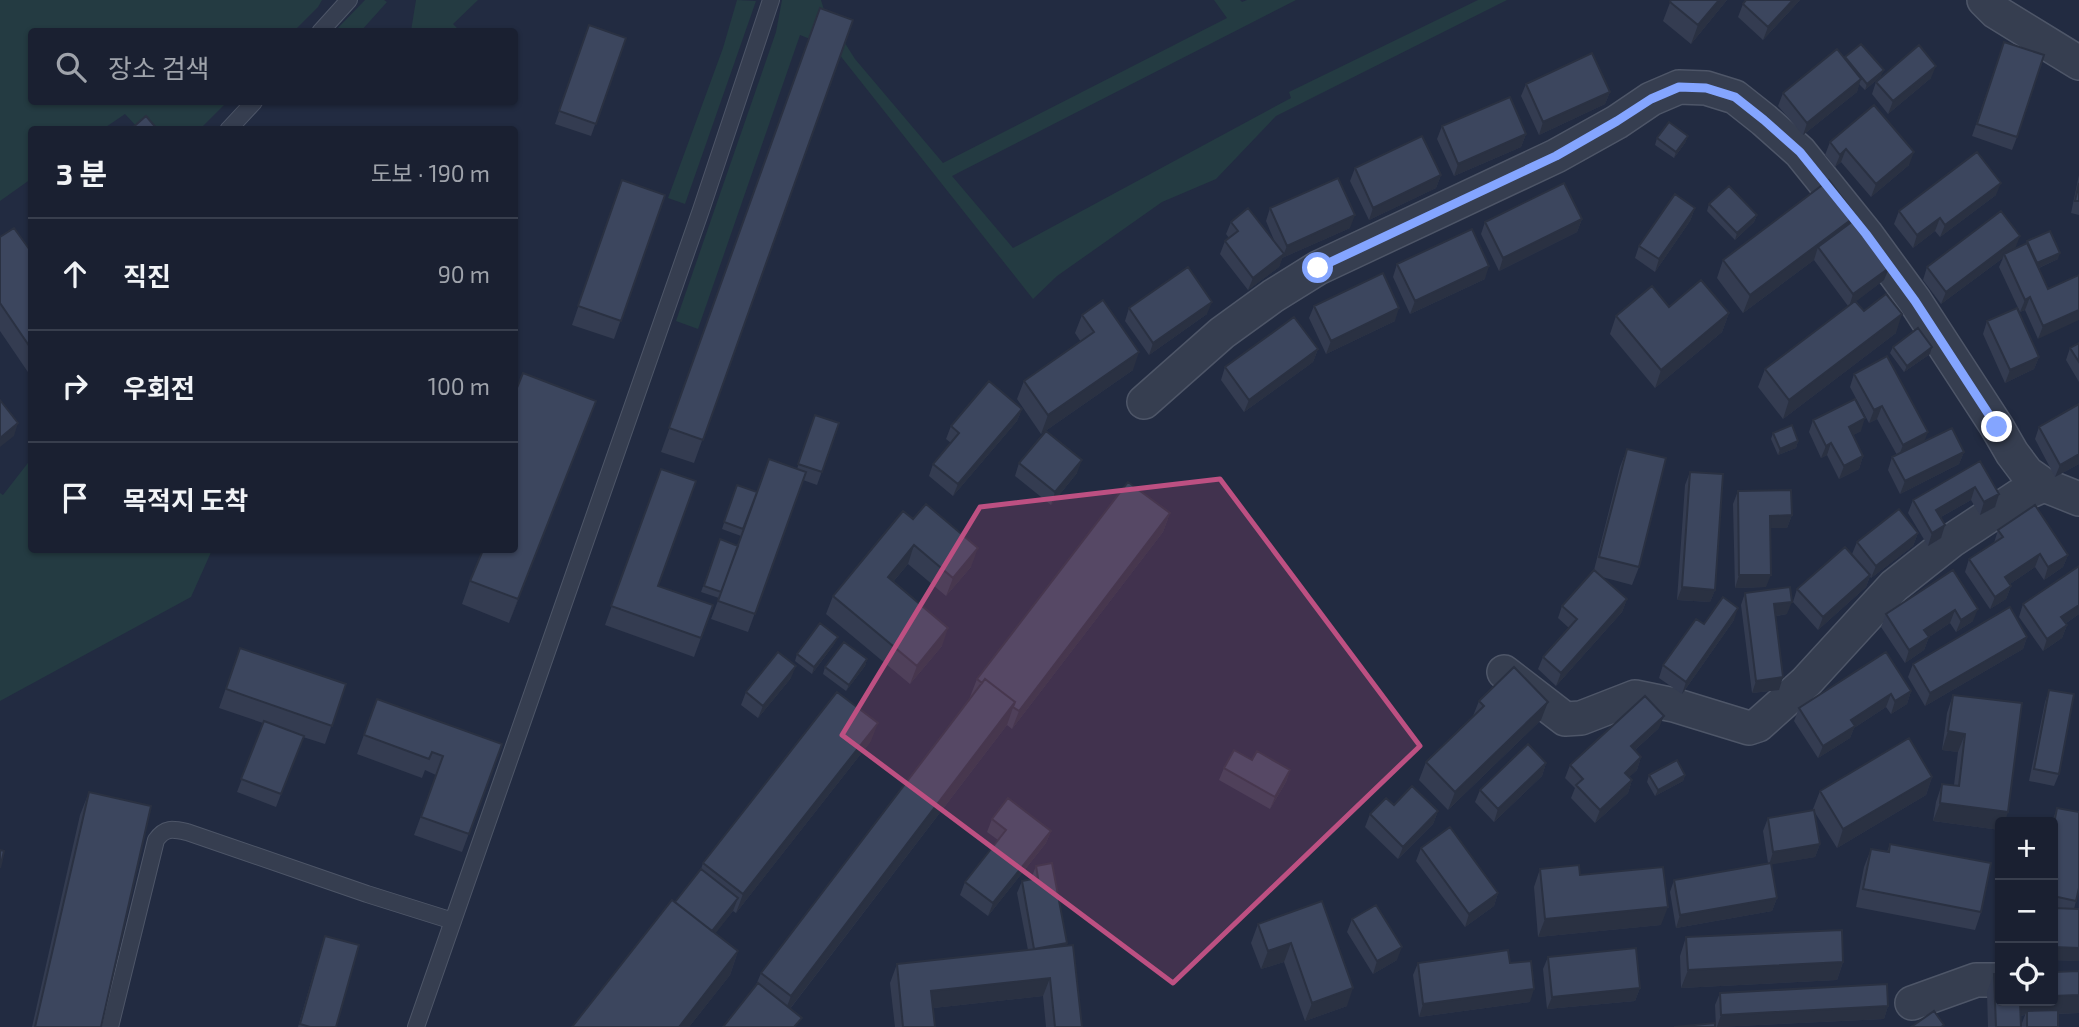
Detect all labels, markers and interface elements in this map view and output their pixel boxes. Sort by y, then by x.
search box [28,28,518,105]
icon: search [52,48,90,86]
text: 장소 검색 [108,52,209,83]
text: 3 분 [56,155,107,191]
text: 도보 · 190 m [371,159,490,187]
route start [1302,252,1333,283]
icon: ahead [56,255,94,293]
text: 직진 [123,260,171,291]
text: 90 m [438,260,490,288]
icon: right [56,367,94,405]
text: 우회전 [123,372,195,403]
text: 100 m [428,372,490,400]
route end [1981,411,2012,442]
icon: arrive [56,479,94,517]
text: 목적지 도착 [123,484,248,515]
map controls [1995,817,2058,1006]
button: + [1995,817,2058,880]
button: − [1995,880,2058,943]
button: locate [1995,943,2058,1006]

